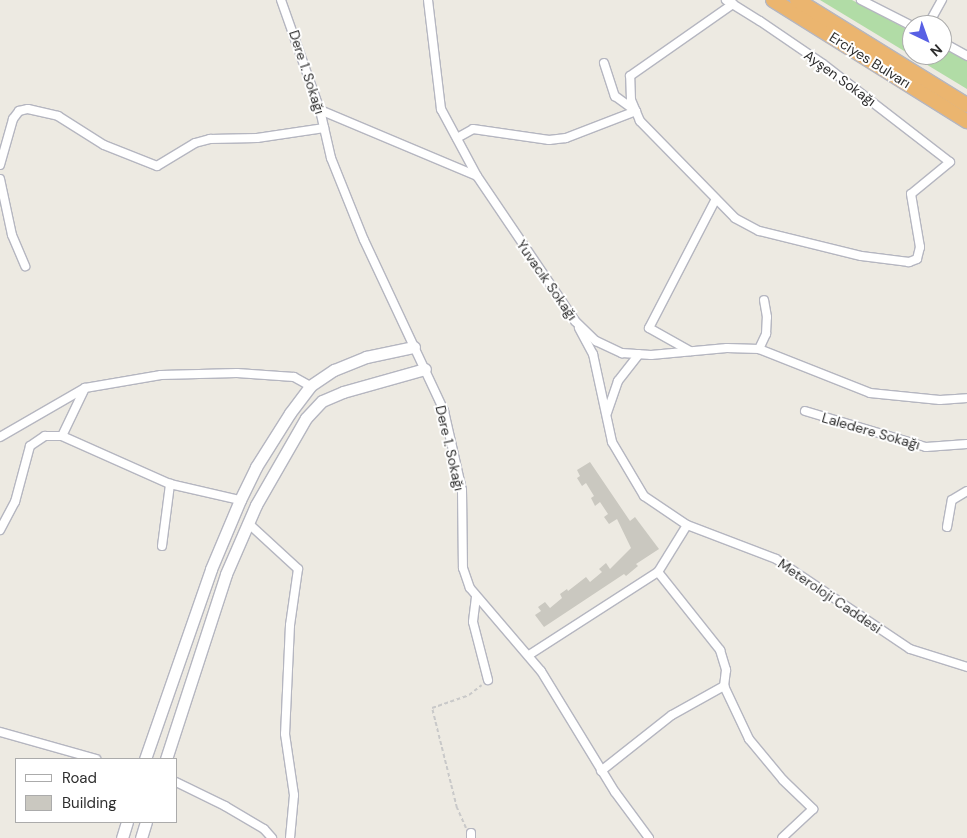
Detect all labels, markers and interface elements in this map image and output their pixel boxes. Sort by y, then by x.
north arrow [902,15,952,65]
street label: Dere 1. Sokağı [286,28,328,116]
street label: Erciyes Bulvarı [826,28,914,92]
text: N [927,40,946,61]
street label: Ayşen Sokağı [801,46,879,110]
street label: Yuvacık Sokağı [513,237,581,323]
street label: Dere 1. Sokağı [432,404,468,492]
street label: Laledere Sokağı [820,409,922,453]
street label: Meteroloji Caddesi [775,555,885,637]
legend [15,758,178,823]
text: Road [62,768,97,788]
text: Building [62,793,117,813]

